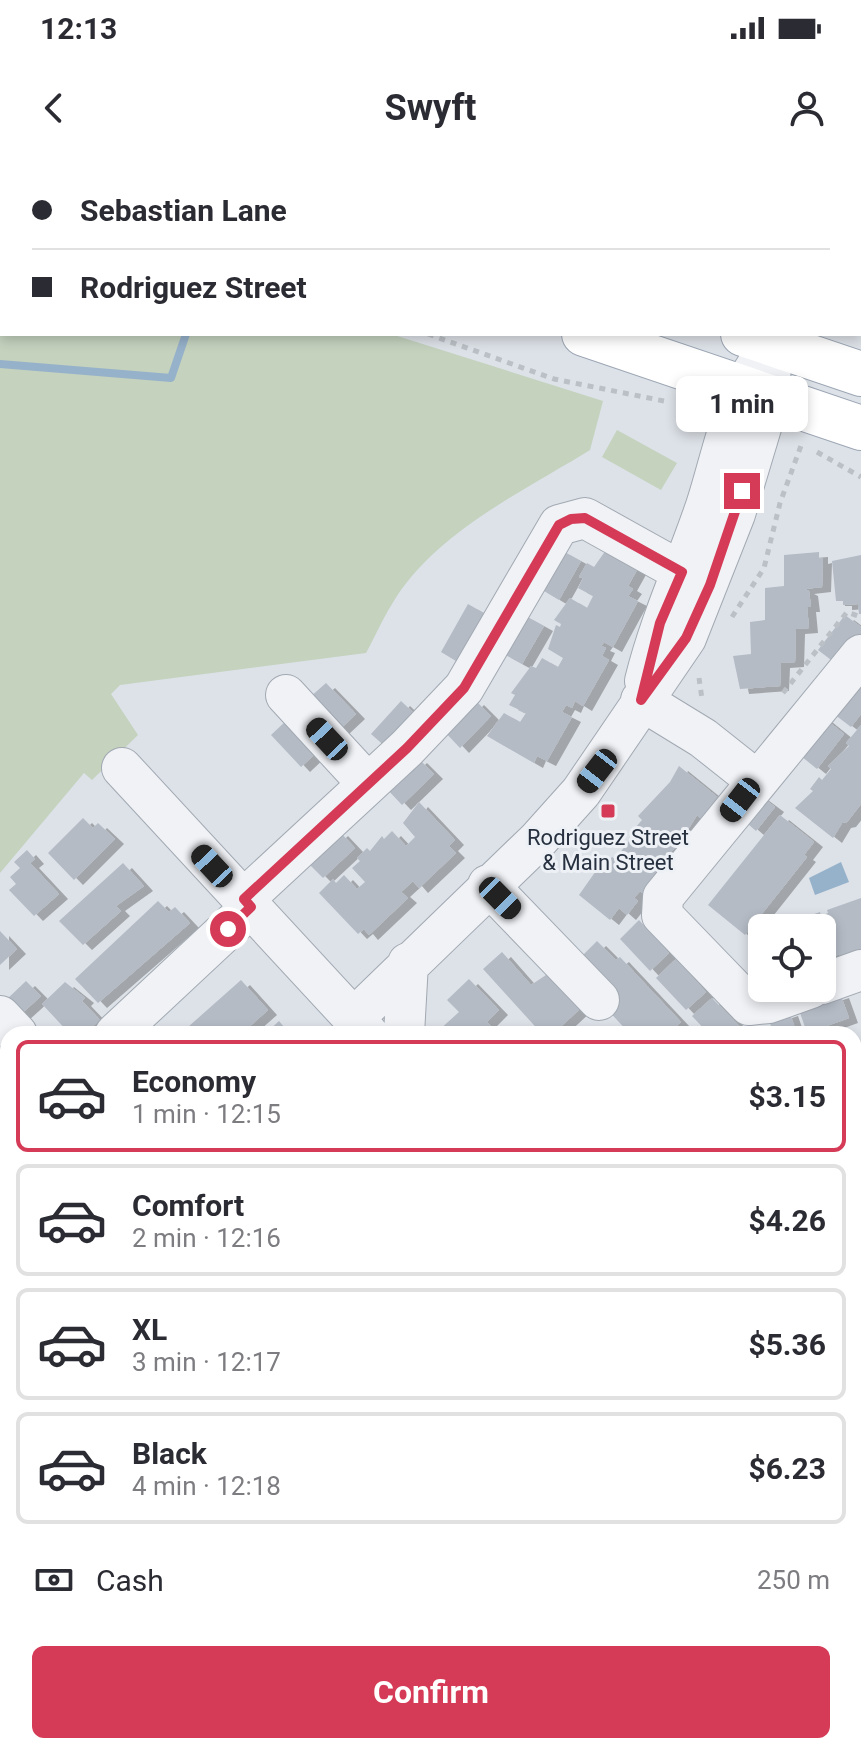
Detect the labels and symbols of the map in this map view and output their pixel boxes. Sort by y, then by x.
callout: 1 min [676,375,808,431]
route end [724,473,760,509]
car [302,713,352,765]
car [573,745,621,797]
car [716,774,764,826]
marker: Rodriguez Street & Main Street [599,802,617,820]
place label: Rodriguez Street & Main Street [527,825,689,875]
car [187,840,237,892]
car [475,873,525,923]
route start [210,911,246,947]

